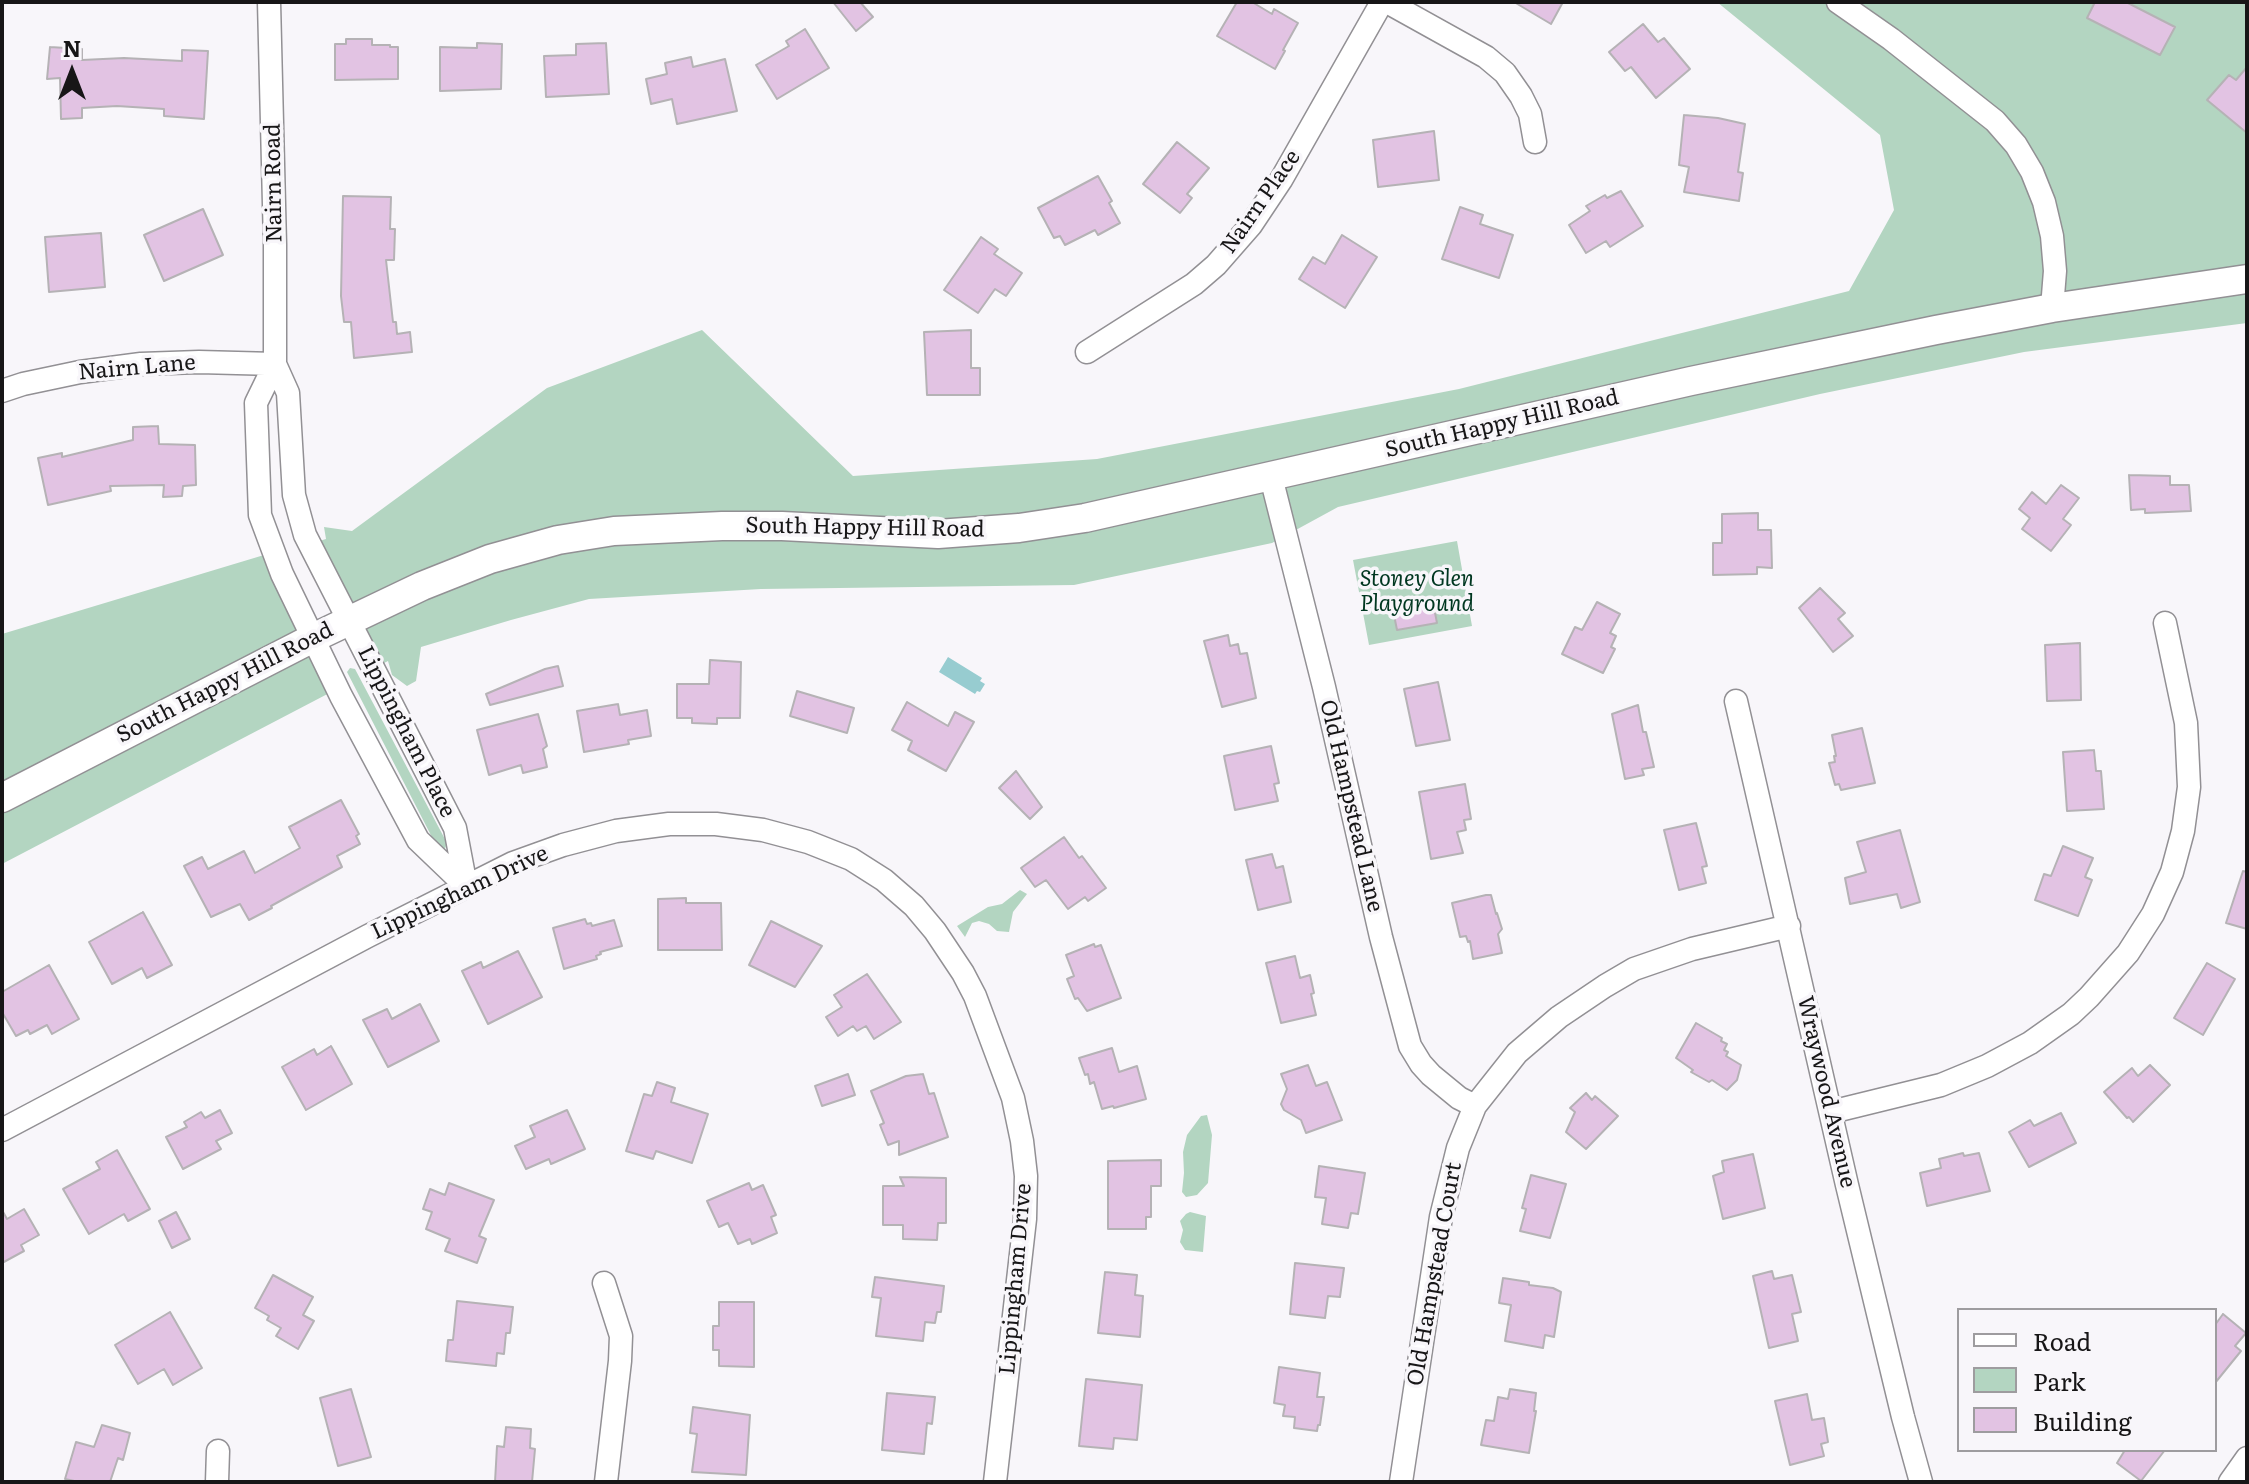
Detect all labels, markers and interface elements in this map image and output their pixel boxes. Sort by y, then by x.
text: N [63,31,81,64]
north arrow [32,32,112,112]
street label: Nairn Road [260,123,288,243]
street label: Nairn Place [1216,145,1306,259]
street label: Nairn Lane [77,350,197,386]
street label: South Happy Hill Road [1383,384,1621,464]
street label: South Happy Hill Road [745,513,985,543]
park label: Stoney Glen Playground [1360,567,1474,618]
street label: South Happy Hill Road [112,617,338,749]
street label: Lippingham Place [351,642,461,822]
street label: Old Hampstead Lane [1314,697,1388,915]
street label: Lippingham Drive [367,840,553,946]
street label: Wraywood Avenue [1791,993,1861,1191]
street label: Old Hampstead Court [1402,1160,1468,1388]
street label: Lippingham Drive [994,1182,1038,1376]
legend [1957,1308,2217,1452]
text: Road [2033,1323,2091,1358]
text: Park [2033,1363,2086,1398]
text: Building [2033,1403,2132,1438]

